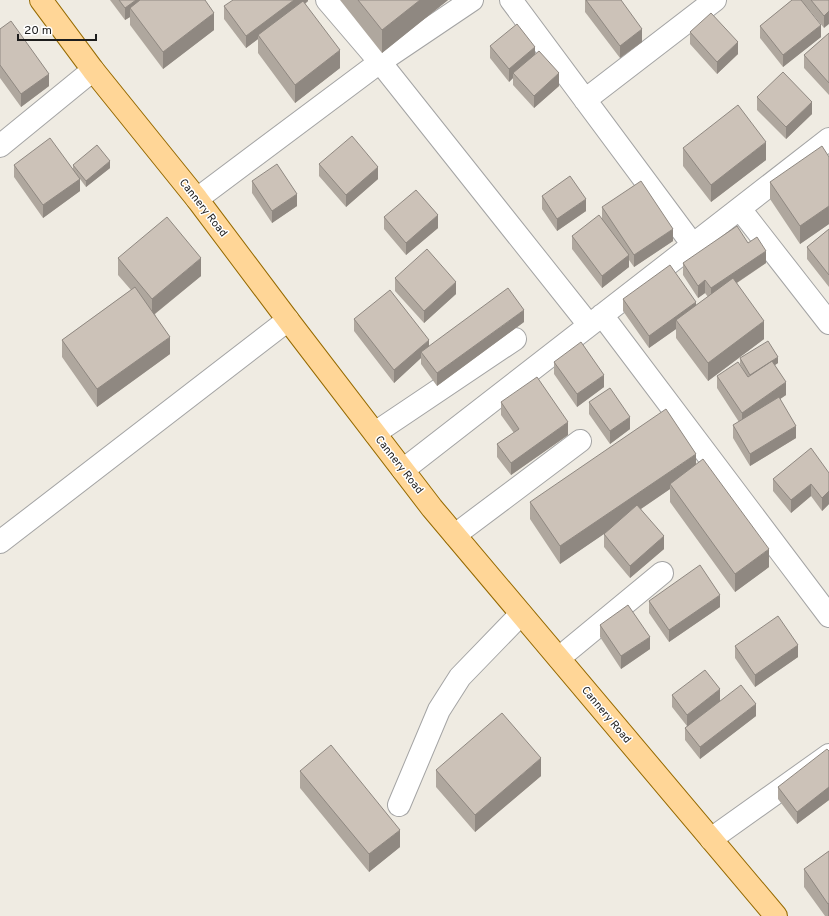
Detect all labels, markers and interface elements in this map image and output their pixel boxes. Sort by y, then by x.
scale bar [18,16,96,42]
text: 20 m [24,23,52,39]
street label: Cannery Road [176,176,230,240]
street label: Cannery Road [372,433,426,497]
street label: Cannery Road [578,684,634,746]

